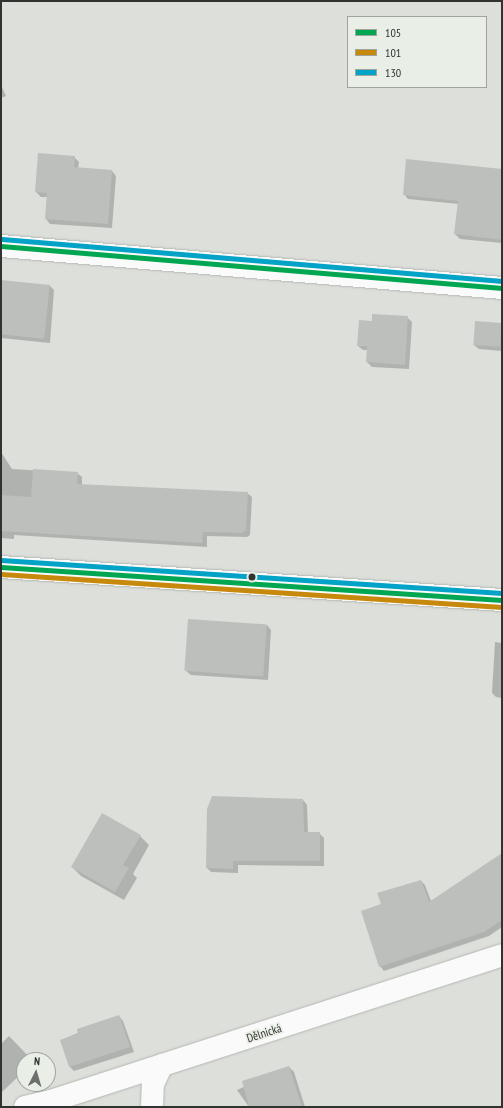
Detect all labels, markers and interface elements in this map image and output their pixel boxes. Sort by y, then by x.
legend [347,16,487,88]
text: 105 [385,25,401,40]
text: 101 [385,45,401,60]
text: 130 [385,65,401,80]
unlabelled marker [247,572,257,582]
street label: Dělnická [245,1021,283,1045]
north arrow [16,1052,56,1092]
text: N [33,1054,41,1068]

